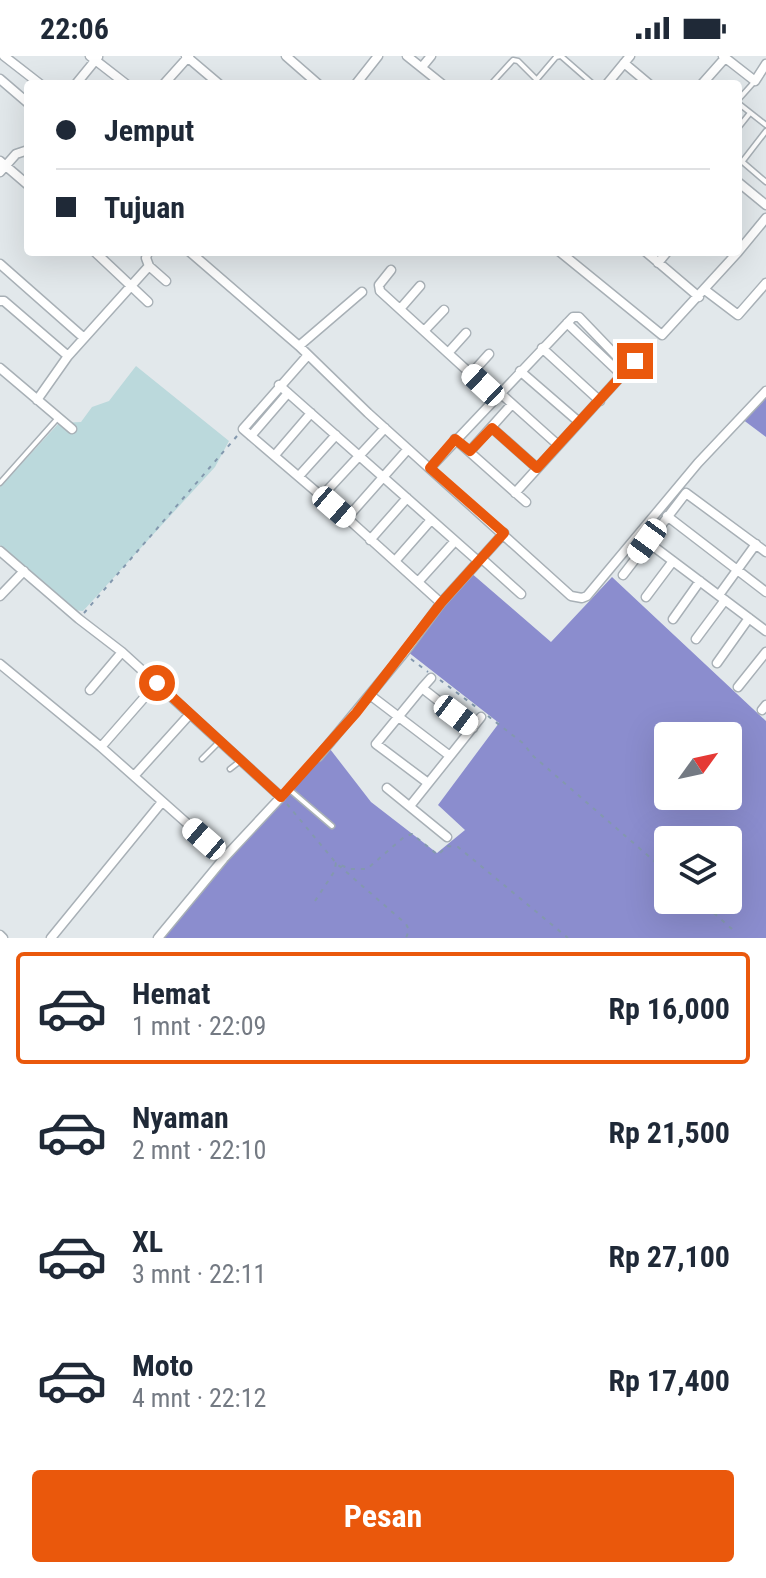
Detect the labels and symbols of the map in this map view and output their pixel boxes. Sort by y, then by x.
route end [617,343,653,379]
car [457,360,509,410]
car [308,482,360,532]
car [623,515,671,567]
route start [139,665,175,701]
car [430,691,482,739]
north arrow [654,722,742,810]
car [178,814,230,864]

